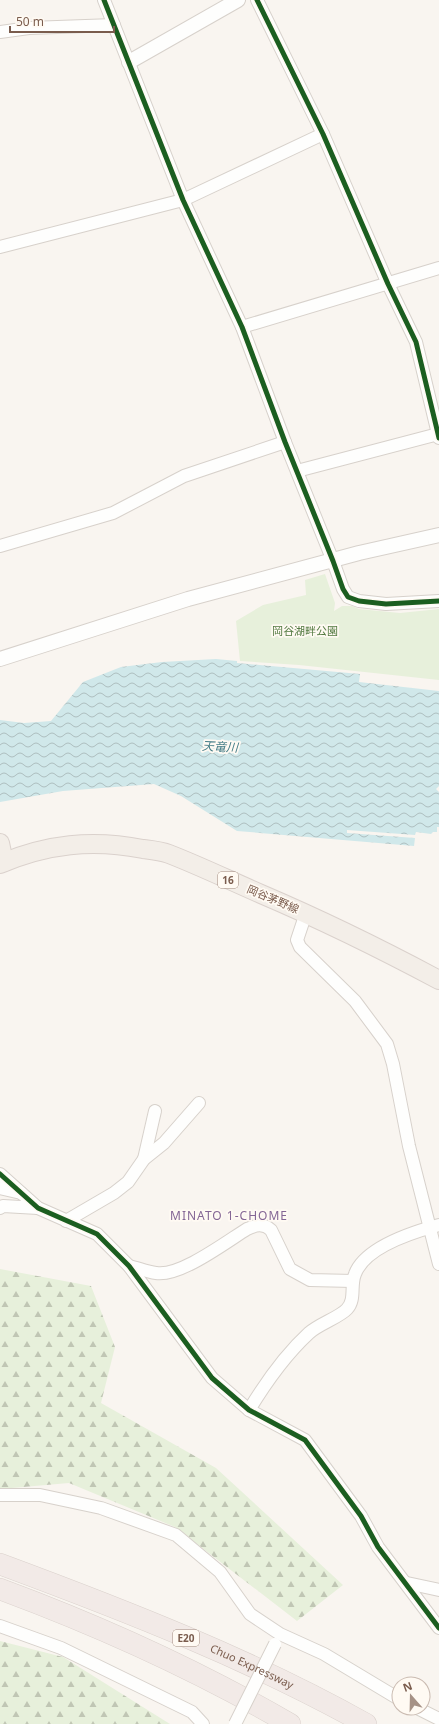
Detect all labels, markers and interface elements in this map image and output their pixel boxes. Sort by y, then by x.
scale bar [10,8,114,34]
text: 50 m [16,13,44,30]
park label: 岡谷湖畔公園 [272,623,338,638]
water label: 天竜川 [202,737,240,756]
road number: 16 [218,872,238,888]
street label: 岡谷茅野線 [245,881,301,916]
district label: MINATO 1-CHOME [170,1207,288,1224]
road number: E20 [173,1630,199,1646]
street label: Chuo Expressway [208,1640,297,1692]
north arrow [391,1676,431,1716]
text: N [401,1678,414,1695]

